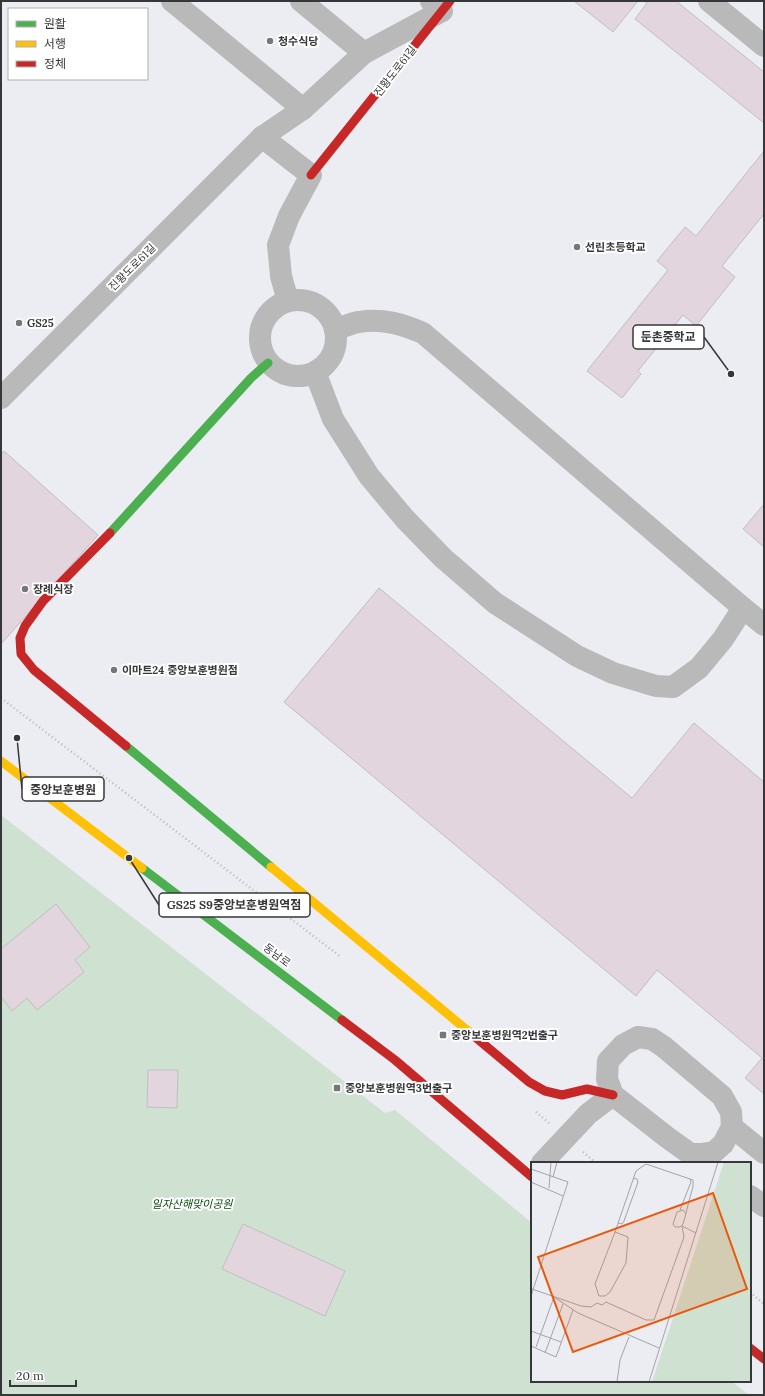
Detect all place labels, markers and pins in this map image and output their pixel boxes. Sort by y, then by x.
place label: 청수식당 [278,34,318,48]
marker: 청수식당 [265,36,275,46]
place label: 선린초등학교 [585,240,646,254]
marker: 선린초등학교 [572,242,582,252]
place label: GS25 [27,316,54,330]
marker: GS25 [14,318,24,328]
callout: 둔촌중학교 [633,325,704,349]
place label: 장례식장 [33,582,73,596]
marker: 장례식장 [20,584,30,594]
place label: 이마트24 중앙보훈병원점 [122,663,238,677]
marker: 이마트24 중앙보훈병원점 [109,665,119,675]
callout: 중앙보훈병원 [22,777,104,801]
callout: GS25 S9중앙보훈병원역점 [159,893,310,917]
place label: 중앙보훈병원역2번출구 [451,1028,558,1042]
marker: 중앙보훈병원역2번출구 [438,1030,448,1040]
place label: 중앙보훈병원역3번출구 [345,1081,452,1095]
marker: 중앙보훈병원역3번출구 [332,1083,342,1093]

